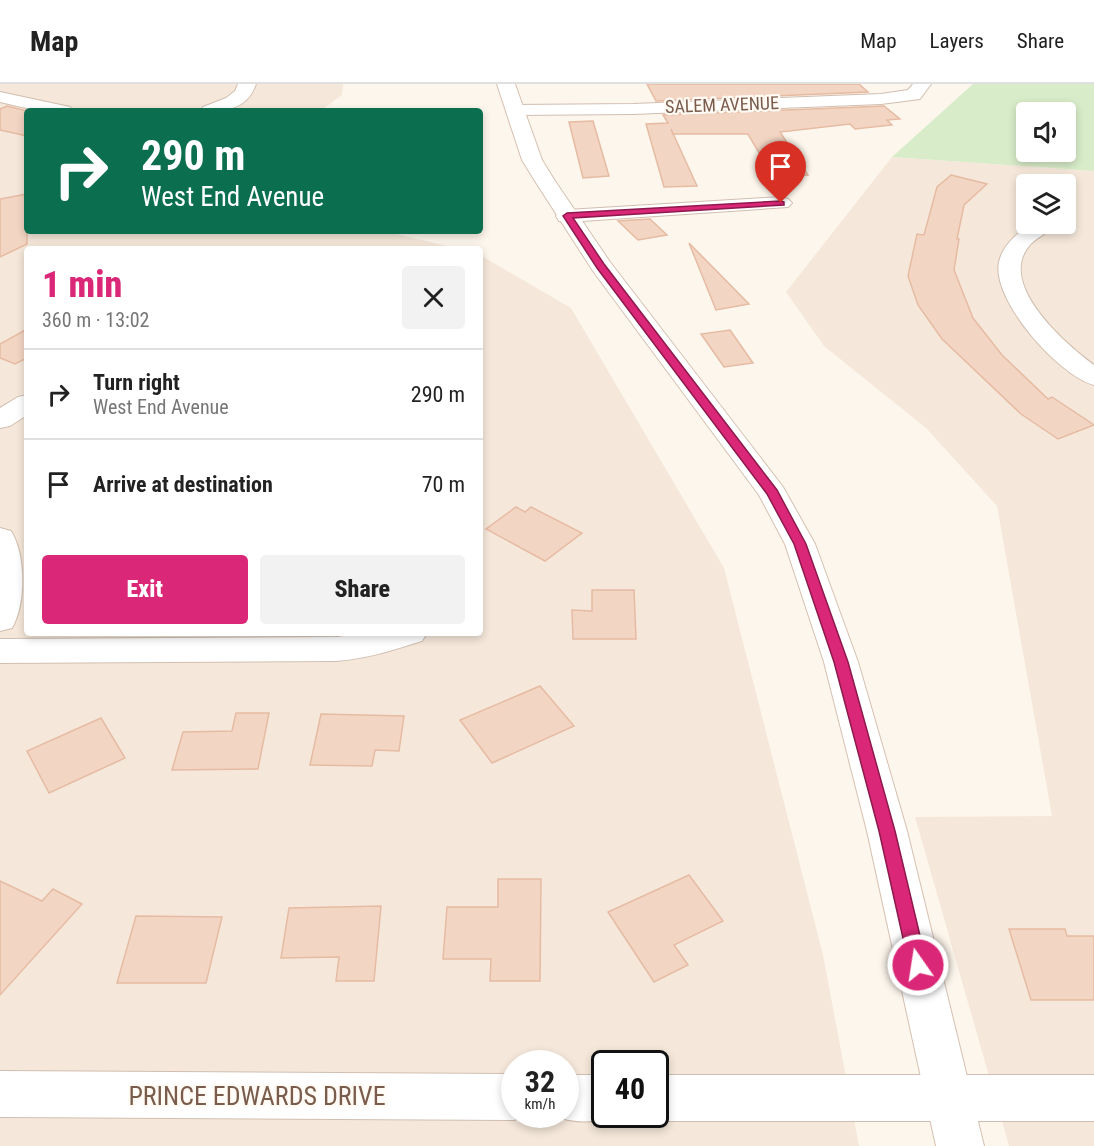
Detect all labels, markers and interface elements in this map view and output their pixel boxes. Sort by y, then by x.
text: Map [30,25,78,58]
text: Map [860,29,897,53]
text: Layers [930,29,984,53]
text: Share [1017,29,1064,53]
street label: SALEM AVENUE [665,92,779,117]
map controls [1016,102,1076,234]
button: sound [1016,102,1076,162]
text: 290 m [141,131,246,180]
icon: right [42,132,120,210]
pin [755,141,806,203]
icon: arrive [764,150,797,183]
button: layers [1016,174,1076,234]
text: West End Avenue [141,181,324,213]
text: 1 min [42,264,122,306]
button: close [402,266,465,329]
text: 360 m · 13:02 [42,308,149,332]
text: Turn right [93,370,180,395]
icon: right [42,378,75,411]
text: 290 m [411,382,465,407]
text: West End Avenue [93,395,229,419]
icon: arrive [42,468,75,501]
text: Arrive at destination [93,472,273,497]
text: 70 m [422,472,465,497]
button: Exit [42,555,248,624]
button: Share [260,555,465,624]
position arrow [886,933,950,997]
speed limit sign: 40 [591,1050,669,1128]
text: 32 [525,1064,555,1099]
street label: PRINCE EDWARDS DRIVE [128,1081,386,1111]
text: km/h [525,1095,555,1113]

